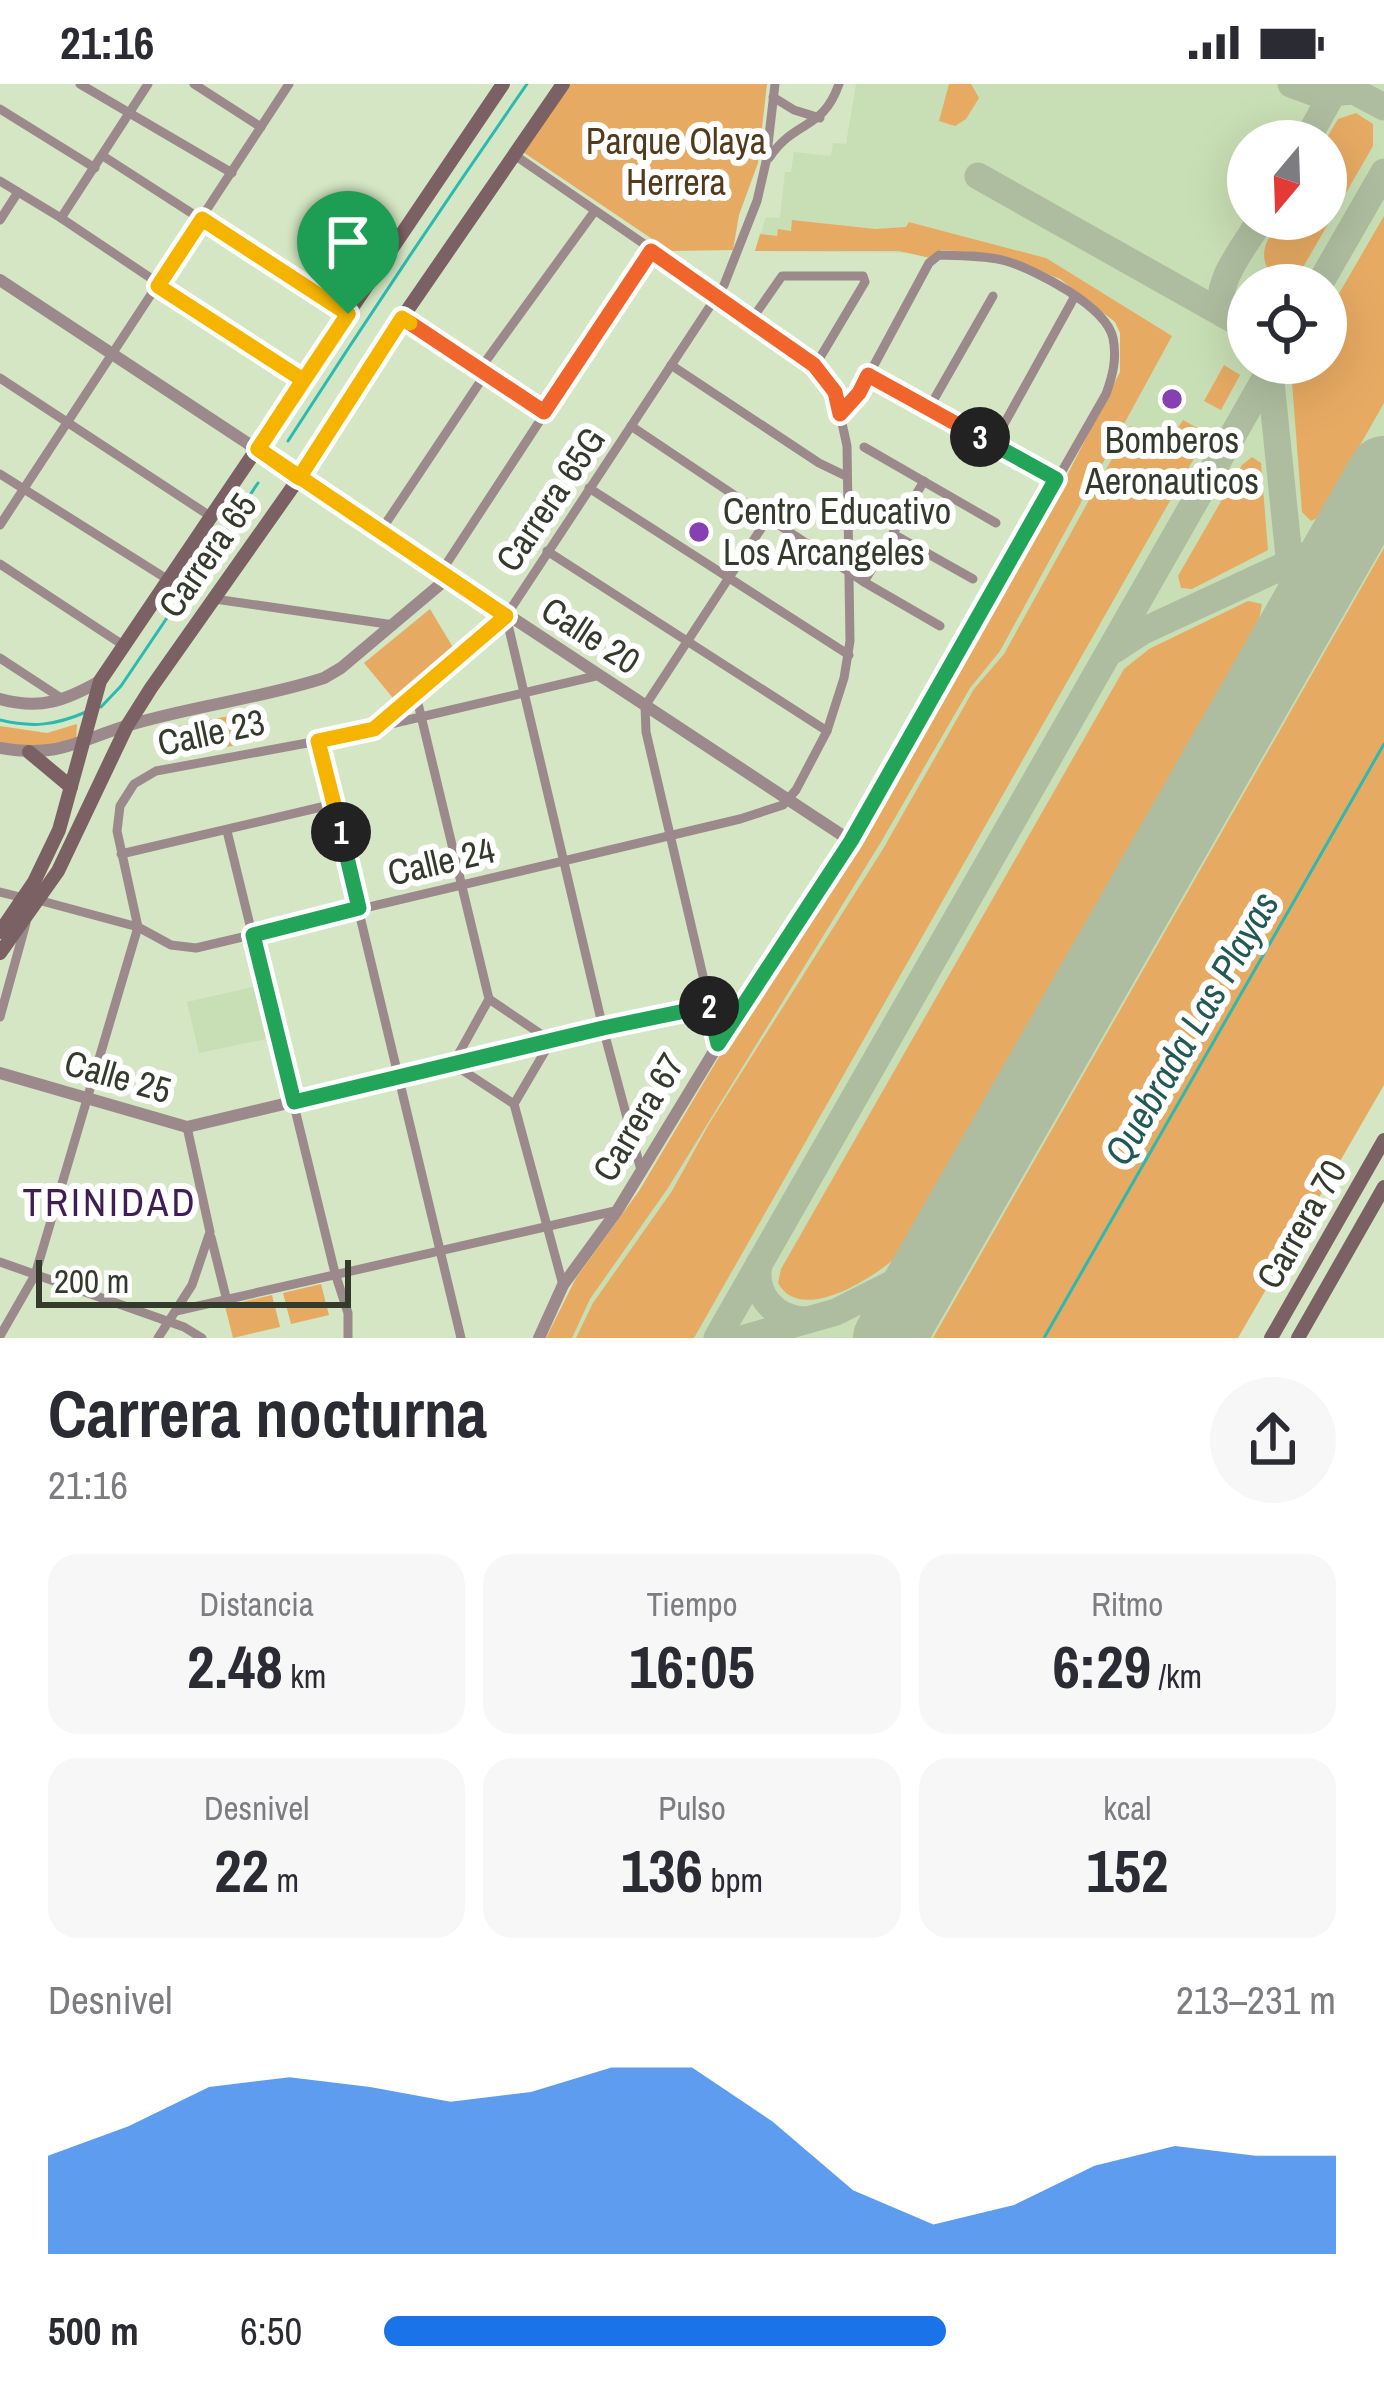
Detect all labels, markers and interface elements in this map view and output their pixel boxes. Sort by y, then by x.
text: 21:16 [60,12,154,73]
park label: Parque Olaya Herrera [586,117,766,206]
north arrow [1227,120,1347,240]
map controls [1227,120,1347,384]
pin [297,191,399,314]
icon: arrive [315,209,381,275]
button: locate [1227,264,1347,384]
marker: Bomberos Aeronauticos [1159,386,1185,412]
pin: 3 [950,407,1010,467]
text: 3 [972,415,988,459]
place label: Bomberos Aeronauticos [1084,416,1259,505]
street label: Carrera 65G [484,418,616,580]
street label: Carrera 65 [147,483,267,627]
place label: Centro Educativo Los Arcangeles [723,487,951,576]
marker: Centro Educativo Los Arcangeles [686,519,712,545]
street label: Calle 20 [533,585,649,685]
street label: Calle 23 [153,697,269,767]
pin: 1 [311,802,371,862]
text: 1 [333,810,349,854]
street label: Calle 24 [383,825,499,897]
water label: Quebrada Las Playas [1092,882,1290,1174]
pin: 2 [679,976,739,1036]
text: 2 [701,984,717,1028]
street label: Calle 25 [59,1038,177,1114]
street label: Carrera 67 [581,1044,695,1190]
street label: Carrera 70 [1245,1151,1357,1297]
district label: TRINIDAD [22,1176,198,1228]
scale bar [36,1254,351,1307]
text: 200 m [54,1259,129,1303]
text: Carrera nocturna [48,1369,487,1458]
button: share [1210,1377,1336,1503]
text: 21:16 [48,1459,128,1511]
text: Distancia [200,1582,314,1626]
text: Tiempo [646,1582,738,1626]
text: Ritmo [1091,1582,1163,1626]
text: 2.48 [187,1626,283,1707]
text: 16:05 [629,1626,755,1707]
text: 6:29 [1053,1626,1151,1707]
text: km [283,1654,326,1698]
text: /km [1151,1654,1202,1698]
text: Desnivel [204,1786,309,1830]
text: Pulso [658,1786,726,1830]
text: kcal [1103,1786,1151,1830]
text: 22 [214,1830,269,1911]
text: 136 [621,1830,703,1911]
text: 152 [1086,1830,1168,1911]
text: m [269,1858,299,1902]
text: bpm [703,1858,763,1902]
text: Desnivel [48,1974,172,2026]
text: 213–231 m [1176,1974,1336,2026]
text: 500 m [48,2305,139,2357]
text: 6:50 [240,2305,302,2357]

